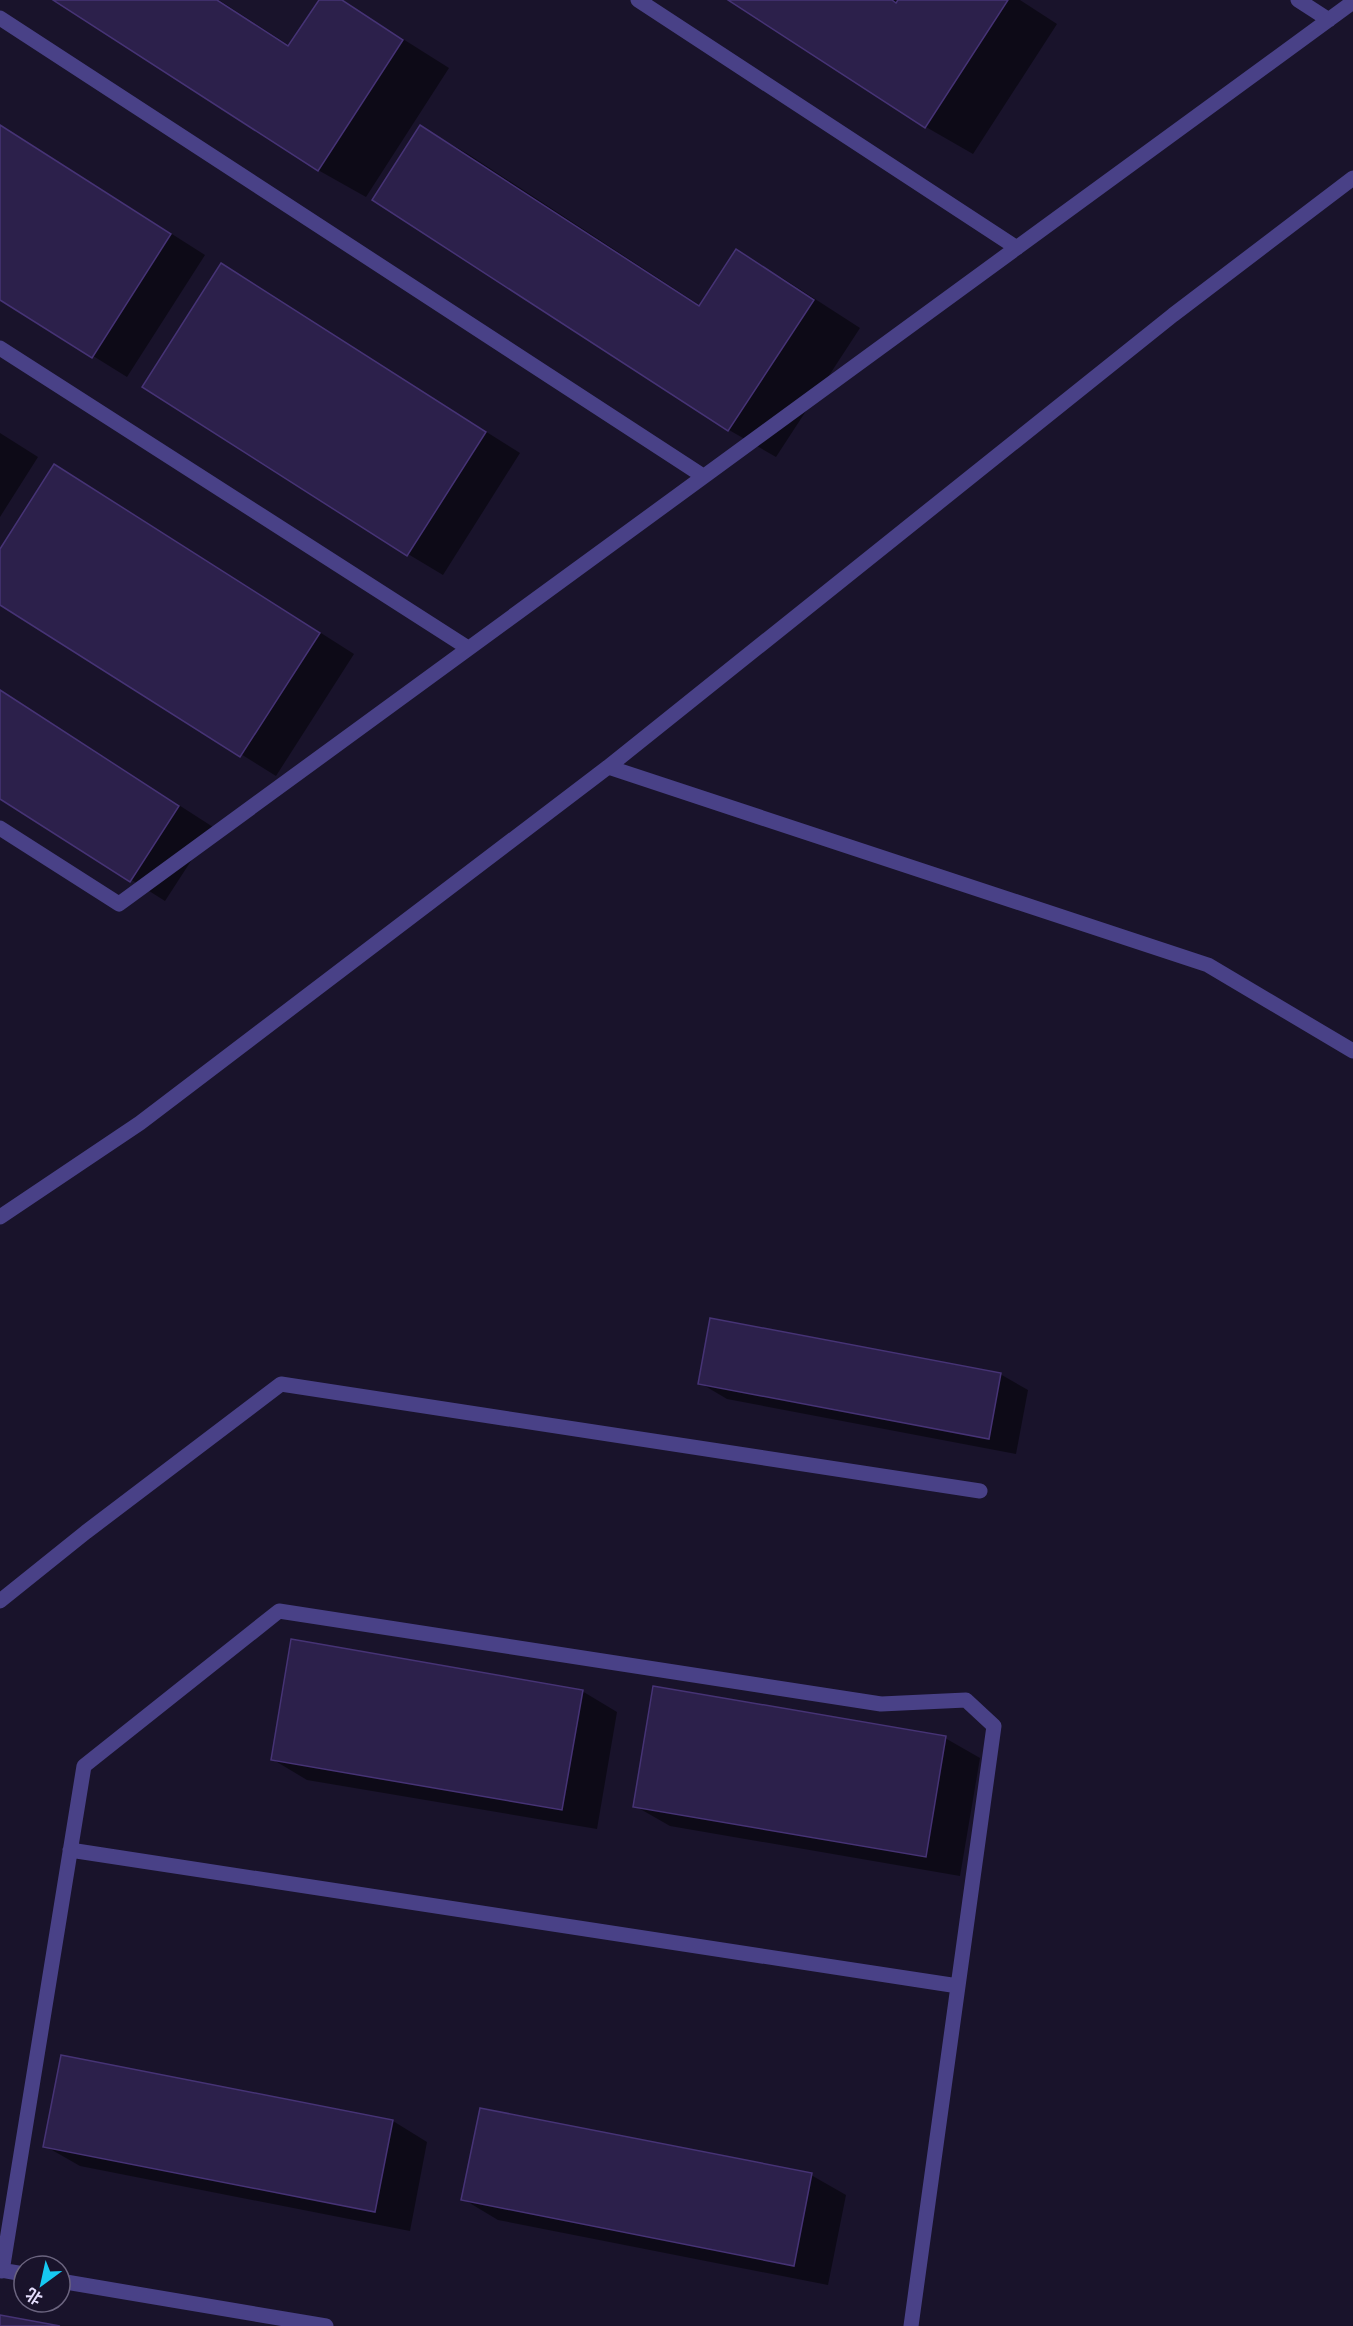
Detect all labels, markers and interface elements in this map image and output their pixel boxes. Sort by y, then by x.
north arrow [12,2254,72,2314]
text: 北 [23,2285,45,2308]

